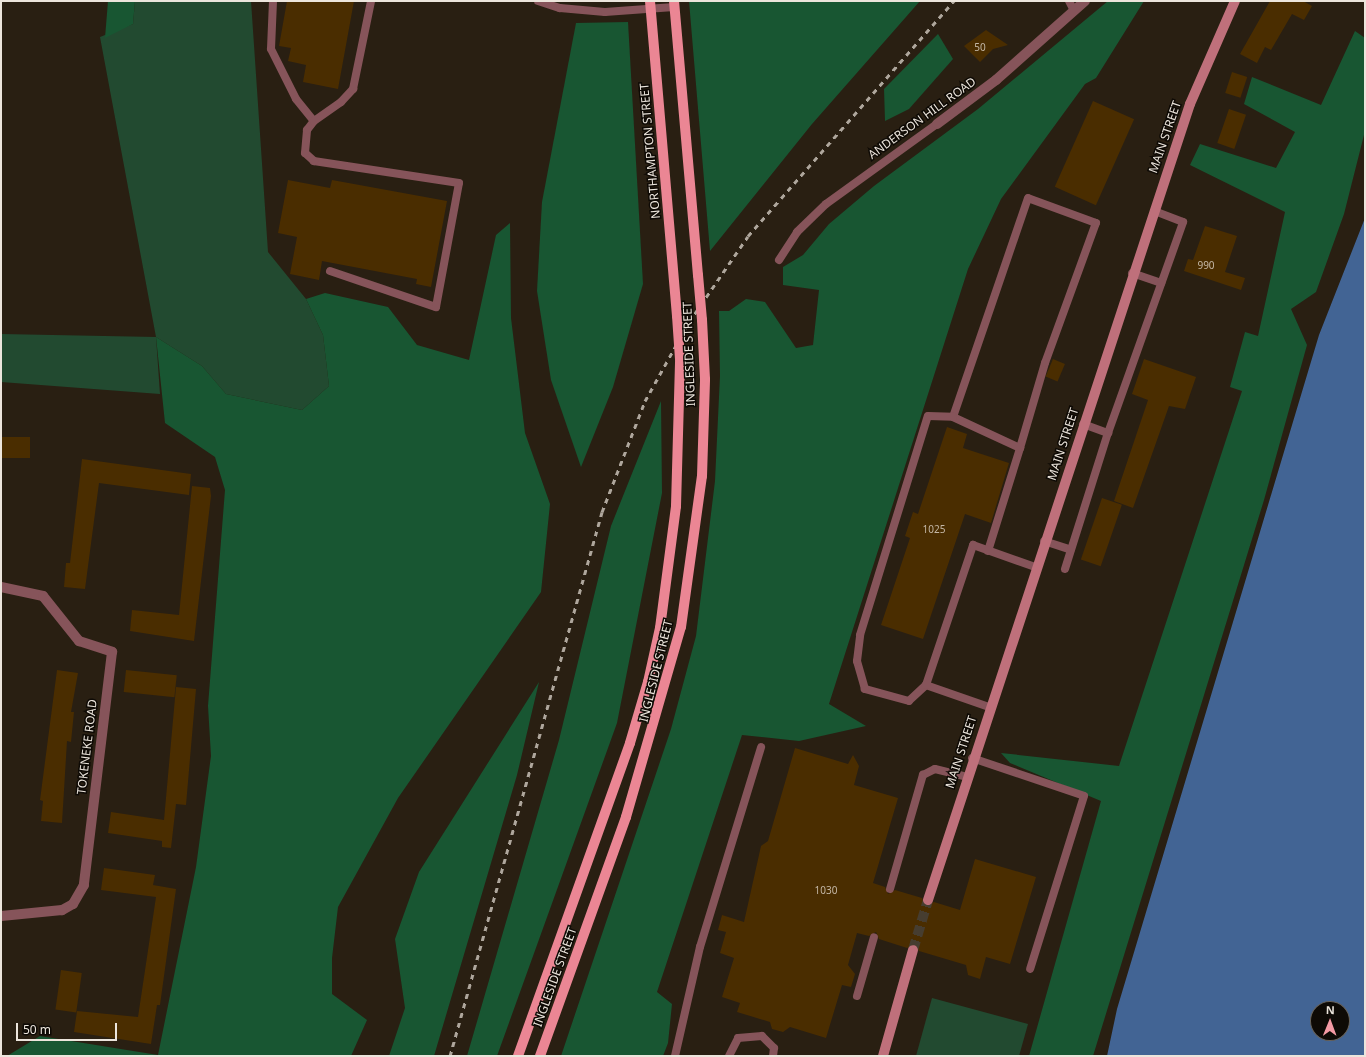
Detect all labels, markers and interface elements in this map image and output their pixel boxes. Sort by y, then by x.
house number: 50 [974,42,986,54]
street label: ANDERSON HILL ROAD [865,74,979,162]
street label: NORTHAMPTON STREET [637,83,663,219]
street label: MAIN STREET [1146,99,1184,175]
house number: 990 [1197,260,1215,272]
street label: INGLESIDE STREET [680,301,698,407]
street label: MAIN STREET [1044,406,1082,482]
house number: 1025 [923,524,945,536]
street label: INGLESIDE STREET [636,618,676,724]
street label: TOKENEKE ROAD [74,699,100,795]
street label: MAIN STREET [942,714,980,790]
house number: 1030 [815,885,837,897]
street label: INGLESIDE STREET [530,925,580,1029]
north arrow [1310,1001,1350,1041]
text: N [1326,1002,1335,1017]
scale bar [18,1015,119,1041]
text: 50 m [23,1021,51,1038]

